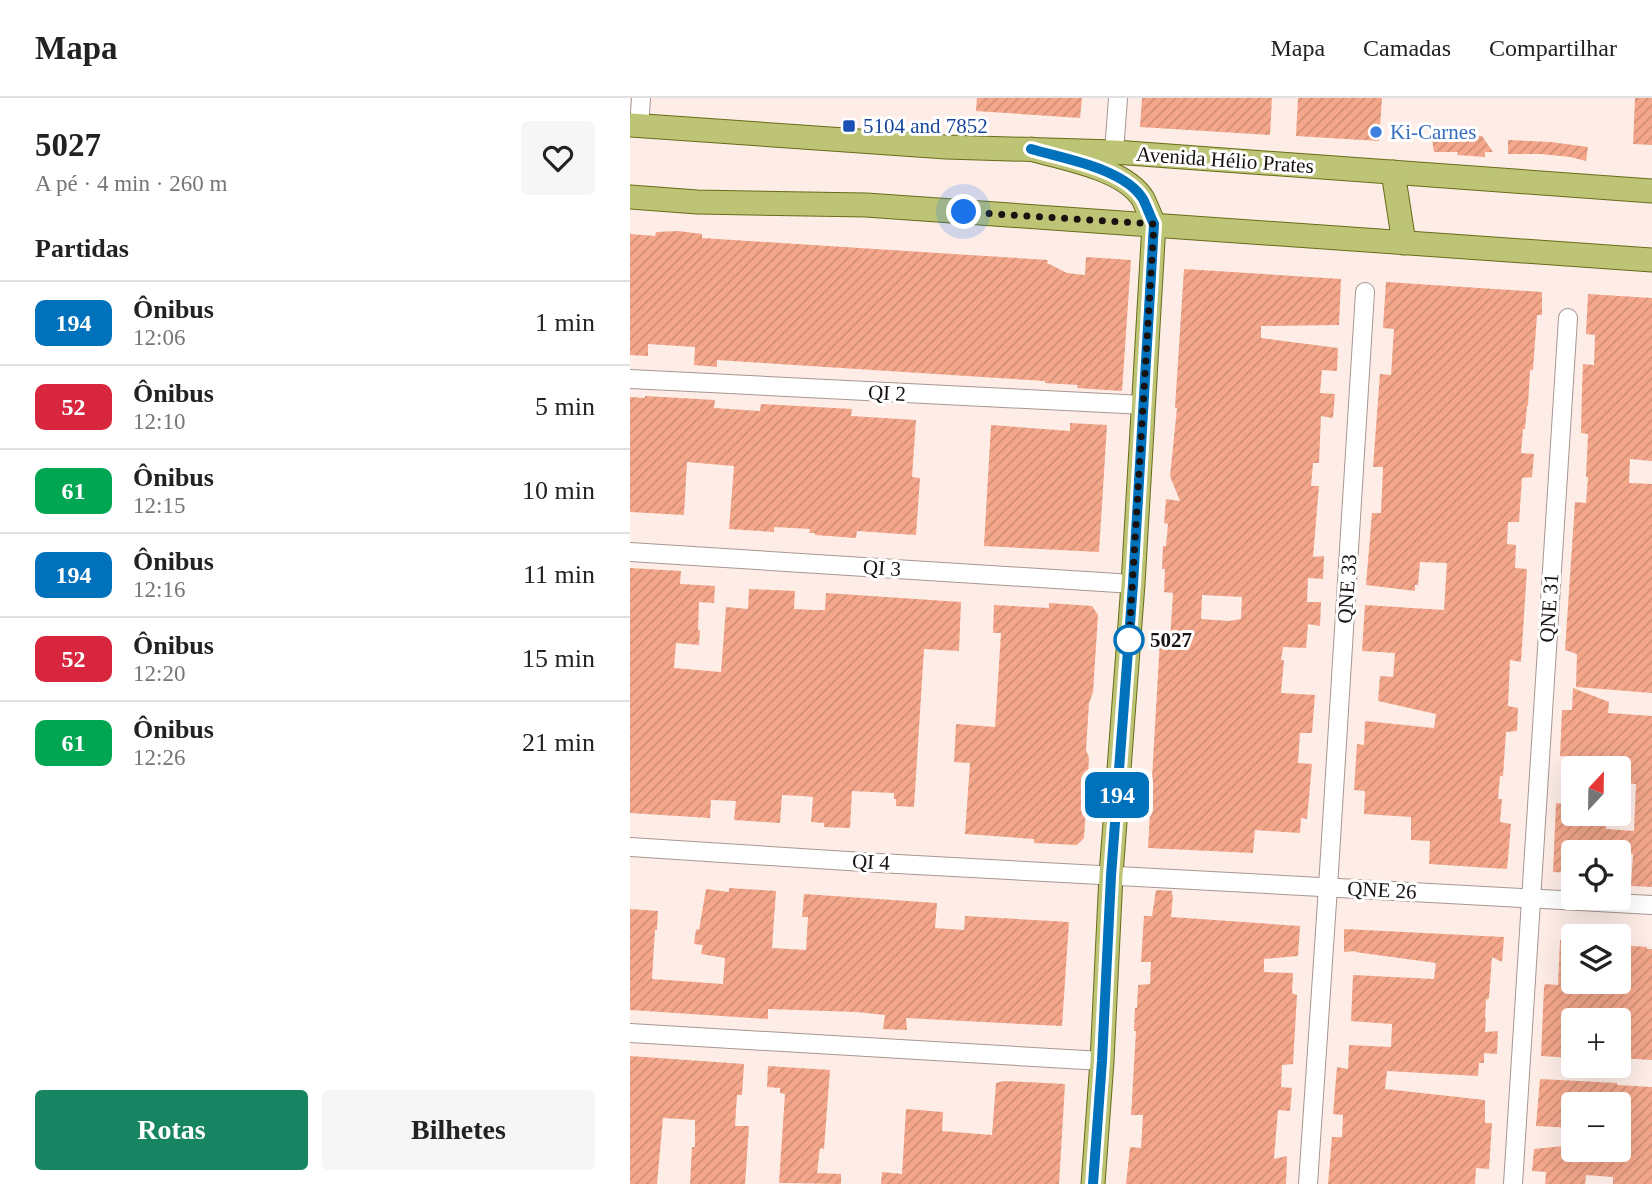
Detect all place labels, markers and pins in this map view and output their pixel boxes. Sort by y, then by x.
place label: 5104 and 7852 [863,114,988,138]
marker: 5104 and 7852 [841,118,857,134]
place label: Ki-Carnes [1390,120,1476,144]
marker: Ki-Carnes [1368,124,1384,140]
marker: 5027 [1114,625,1144,655]
place label: 5027 [1150,628,1192,652]

